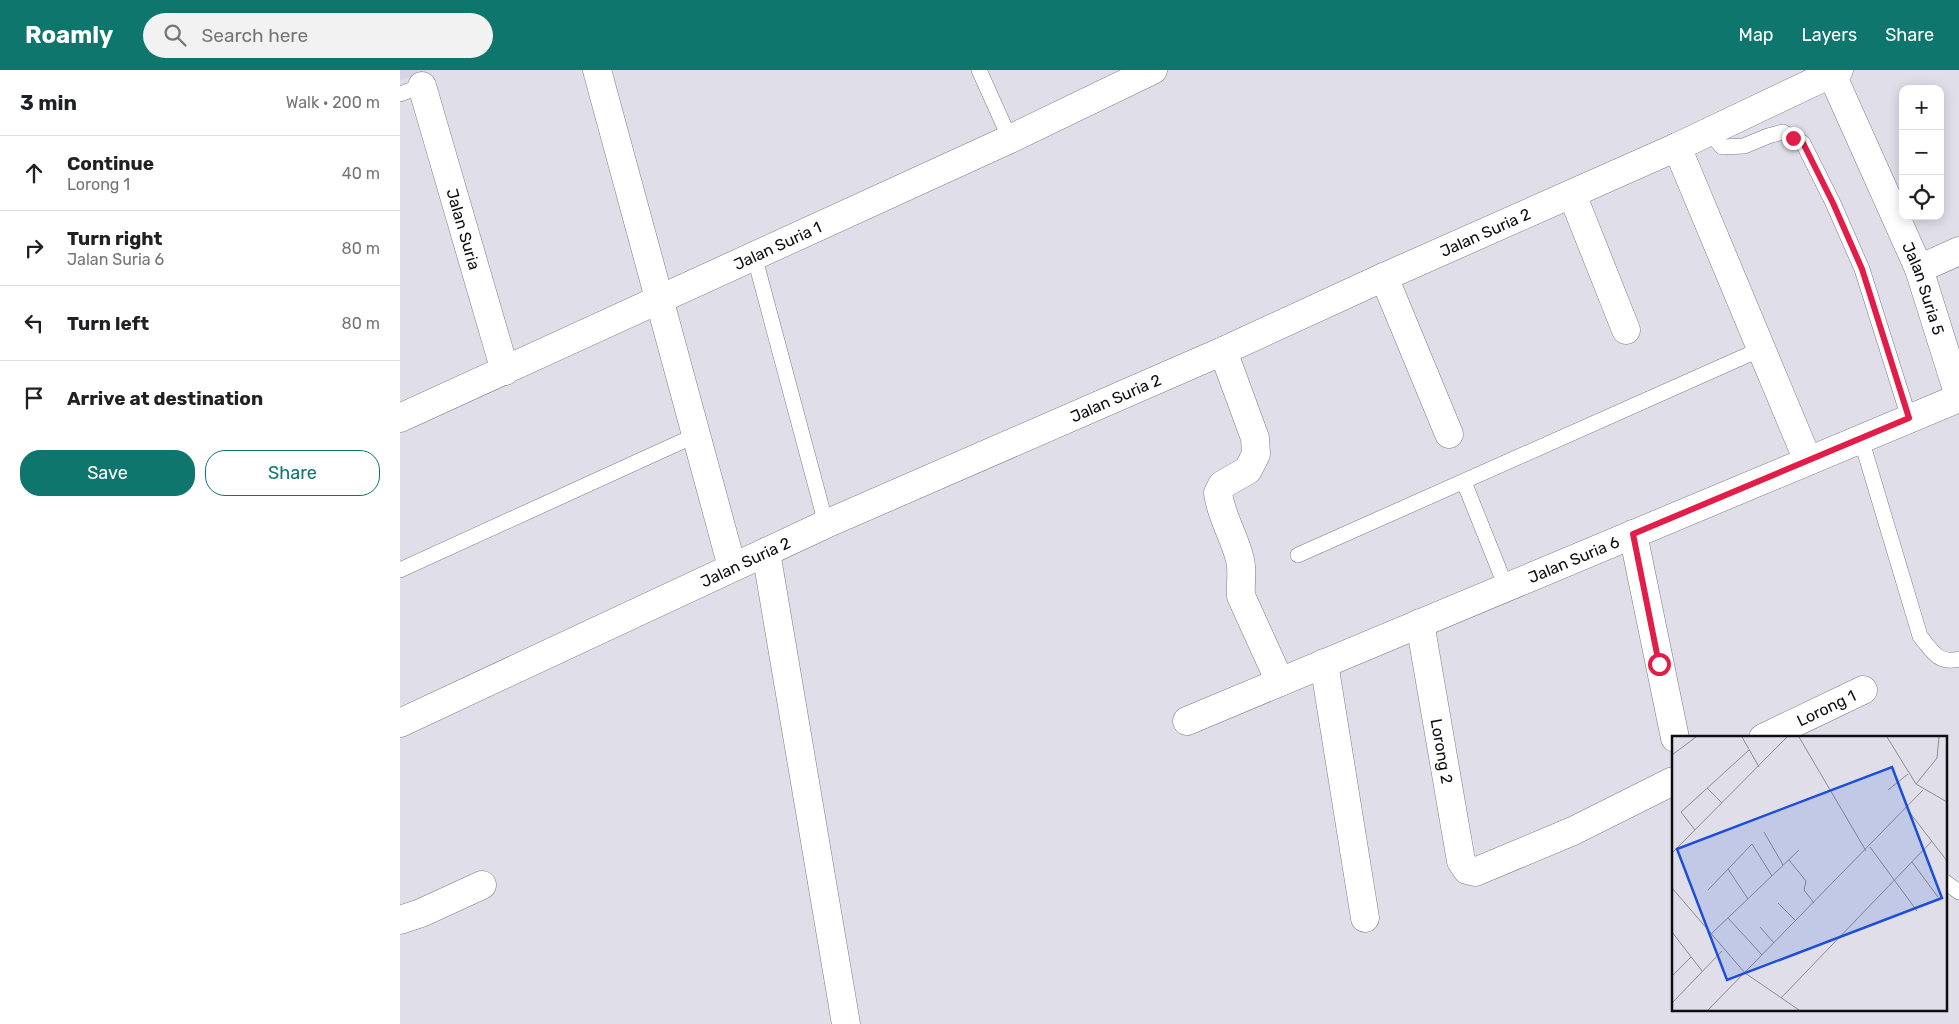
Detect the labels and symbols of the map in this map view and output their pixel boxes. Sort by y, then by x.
route end [1782,127,1805,150]
street label: Jalan Suria [442,186,484,272]
street label: Jalan Suria 2 [1437,204,1533,261]
street label: Jalan Suria 1 [731,218,825,274]
street label: Jalan Suria 5 [1898,239,1948,337]
street label: Jalan Suria 2 [1067,370,1164,426]
street label: Jalan Suria 6 [1525,532,1623,587]
street label: Jalan Suria 2 [697,533,793,591]
route start [1648,653,1671,676]
street label: Lorong 1 [1794,686,1859,730]
street label: Lorong 2 [1427,717,1457,785]
inset map [1672,736,1946,1012]

